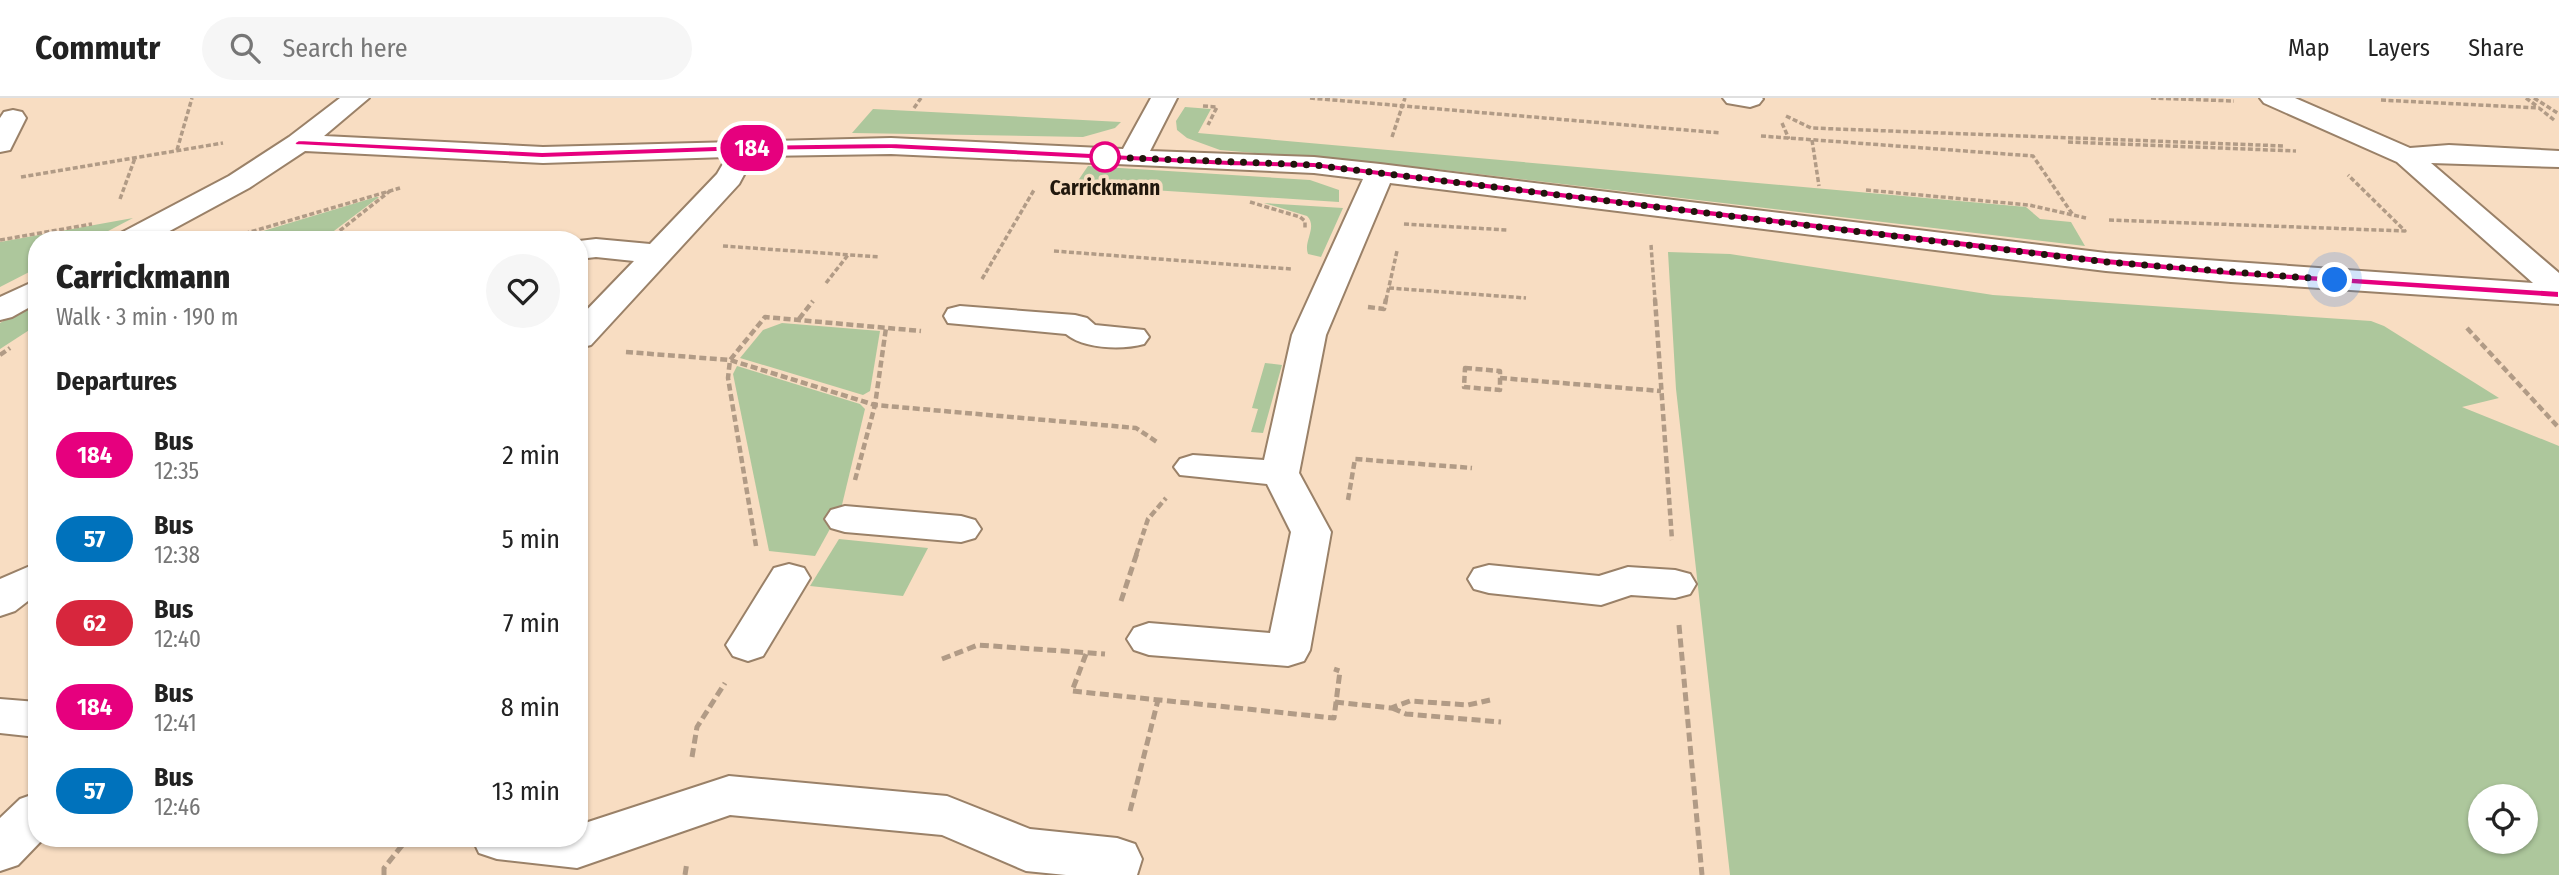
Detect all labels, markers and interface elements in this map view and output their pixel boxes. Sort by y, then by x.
search box [202,17,692,80]
text: Commutr [35,28,160,68]
icon: search [226,29,264,67]
text: Search here [282,33,408,64]
text: Map [2288,34,2330,62]
text: Layers [2368,34,2430,62]
text: Share [2468,34,2524,62]
line badge: 184 [712,125,792,171]
text: 184 [734,134,770,162]
marker: Carrickmann [1090,142,1120,172]
place label: Carrickmann [1050,175,1160,201]
button: heart [486,254,560,328]
text: Carrickmann [56,257,230,297]
your location [2317,262,2352,297]
text: Walk · 3 min · 190 m [56,303,238,331]
text: Departures [56,366,177,397]
text: Bus [154,426,193,457]
text: 2 min [502,440,560,471]
text: 184 [77,441,112,469]
text: 12:35 [154,457,199,485]
text: Bus [154,510,193,541]
text: 5 min [502,524,560,555]
text: 57 [84,525,105,553]
text: 12:38 [154,541,200,569]
text: Bus [154,594,193,625]
text: 7 min [503,608,560,639]
text: 62 [83,609,106,637]
text: 12:40 [154,625,201,653]
text: Bus [154,678,193,709]
text: 8 min [501,692,560,723]
text: 184 [77,693,112,721]
text: 12:41 [154,709,197,737]
text: Bus [154,762,193,793]
text: 13 min [492,776,560,807]
text: 57 [84,777,105,805]
map controls [2468,784,2538,854]
button: locate [2468,784,2538,854]
text: 12:46 [154,793,200,821]

